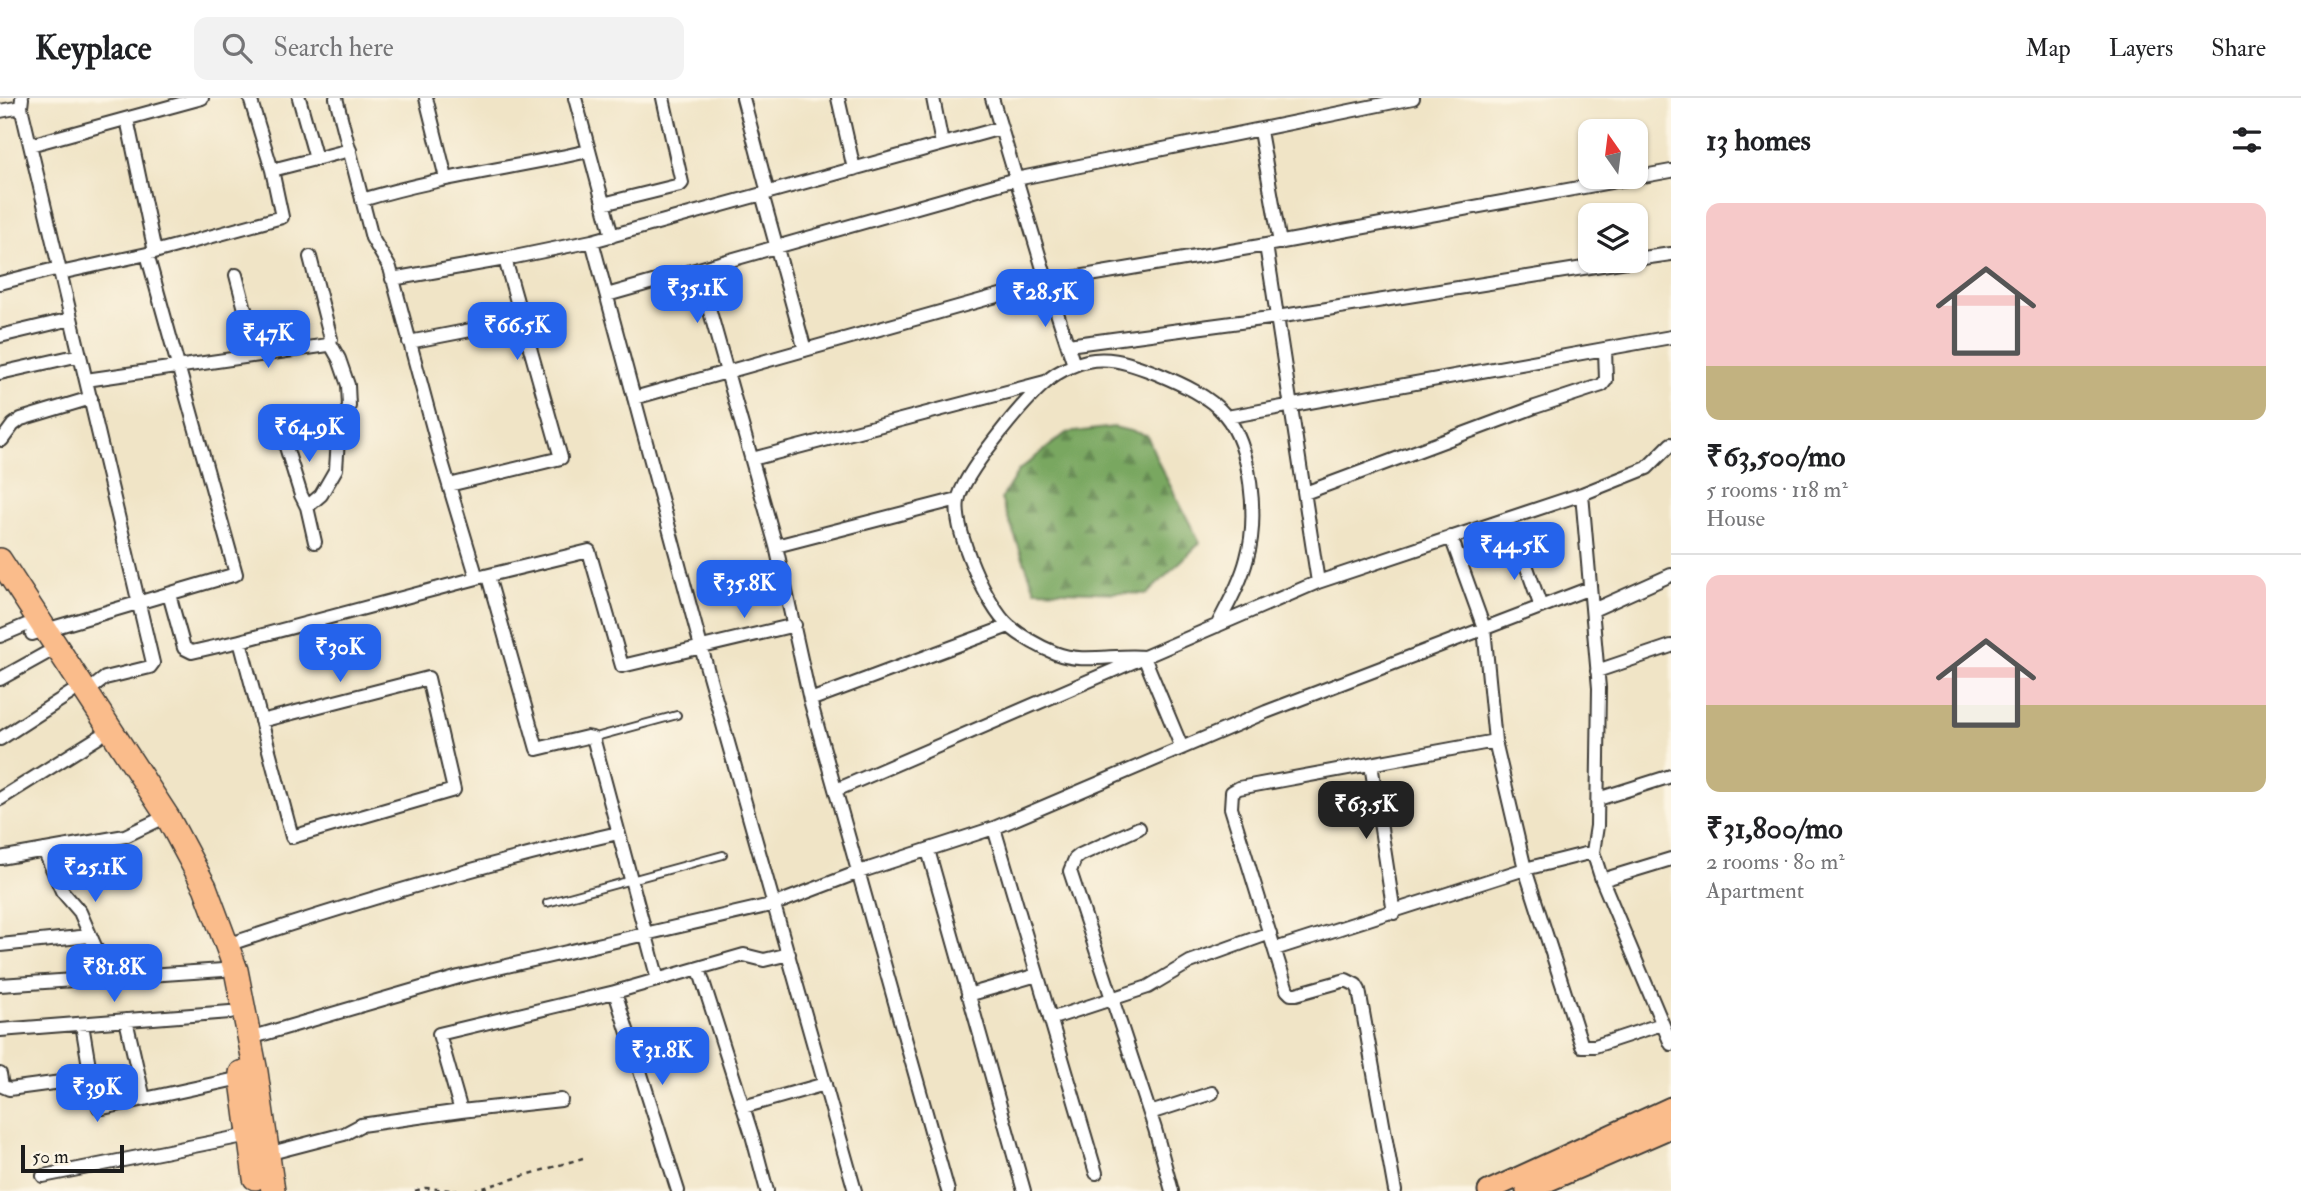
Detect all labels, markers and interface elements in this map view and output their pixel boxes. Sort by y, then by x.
search box [194,17,684,80]
text: Keyplace [35,28,152,69]
icon: search [218,29,256,67]
text: Search here [274,32,394,64]
text: Map [2026,33,2071,64]
text: Layers [2109,33,2173,64]
text: Share [2211,33,2266,64]
north arrow [1578,119,1648,189]
map controls [1578,119,1648,273]
icon: filters [2228,121,2266,159]
text: 13 homes [1706,122,1811,159]
button: layers [1578,203,1648,273]
icon: home [1923,248,2049,374]
pin: ₹35.1K [640,266,754,325]
pin: ₹28.5K [988,270,1102,329]
text: ₹35.1K [667,273,727,302]
text: ₹28.5K [1012,277,1078,306]
pin: ₹66.5K [460,302,574,362]
pin: ₹47K [227,310,309,370]
text: ₹66.5K [484,310,550,339]
text: ₹47K [242,318,294,347]
pin: ₹64.9K [252,404,366,464]
text: ₹64.9K [274,412,344,441]
text: ₹63,500/mo [1706,438,1846,475]
text: 5 rooms · 118 m² [1706,475,1848,504]
text: House [1706,504,1765,533]
pin: ₹44.5K [1457,522,1571,582]
text: ₹44.5K [1480,530,1548,559]
pin: ₹35.8K [687,560,801,620]
text: ₹35.8K [712,568,776,597]
icon: home [1923,620,2049,746]
pin: ₹30K [299,624,381,684]
text: ₹30K [315,632,365,661]
pin: ₹63.5K [1309,782,1423,841]
text: ₹63.5K [1334,789,1398,818]
text: ₹31,800/mo [1706,810,1843,847]
pin: ₹25.1K [38,844,152,904]
text: 2 rooms · 80 m² [1706,847,1845,876]
text: ₹25.1K [63,852,127,881]
text: Apartment [1706,876,1804,905]
pin: ₹81.8K [57,944,171,1004]
text: ₹81.8K [82,952,146,981]
pin: ₹31.8K [605,1028,719,1087]
text: ₹31.8K [631,1035,693,1064]
pin: ₹39K [56,1065,138,1124]
text: ₹39K [72,1072,122,1101]
scale bar [21,1142,124,1174]
text: 50 m [32,1145,69,1169]

